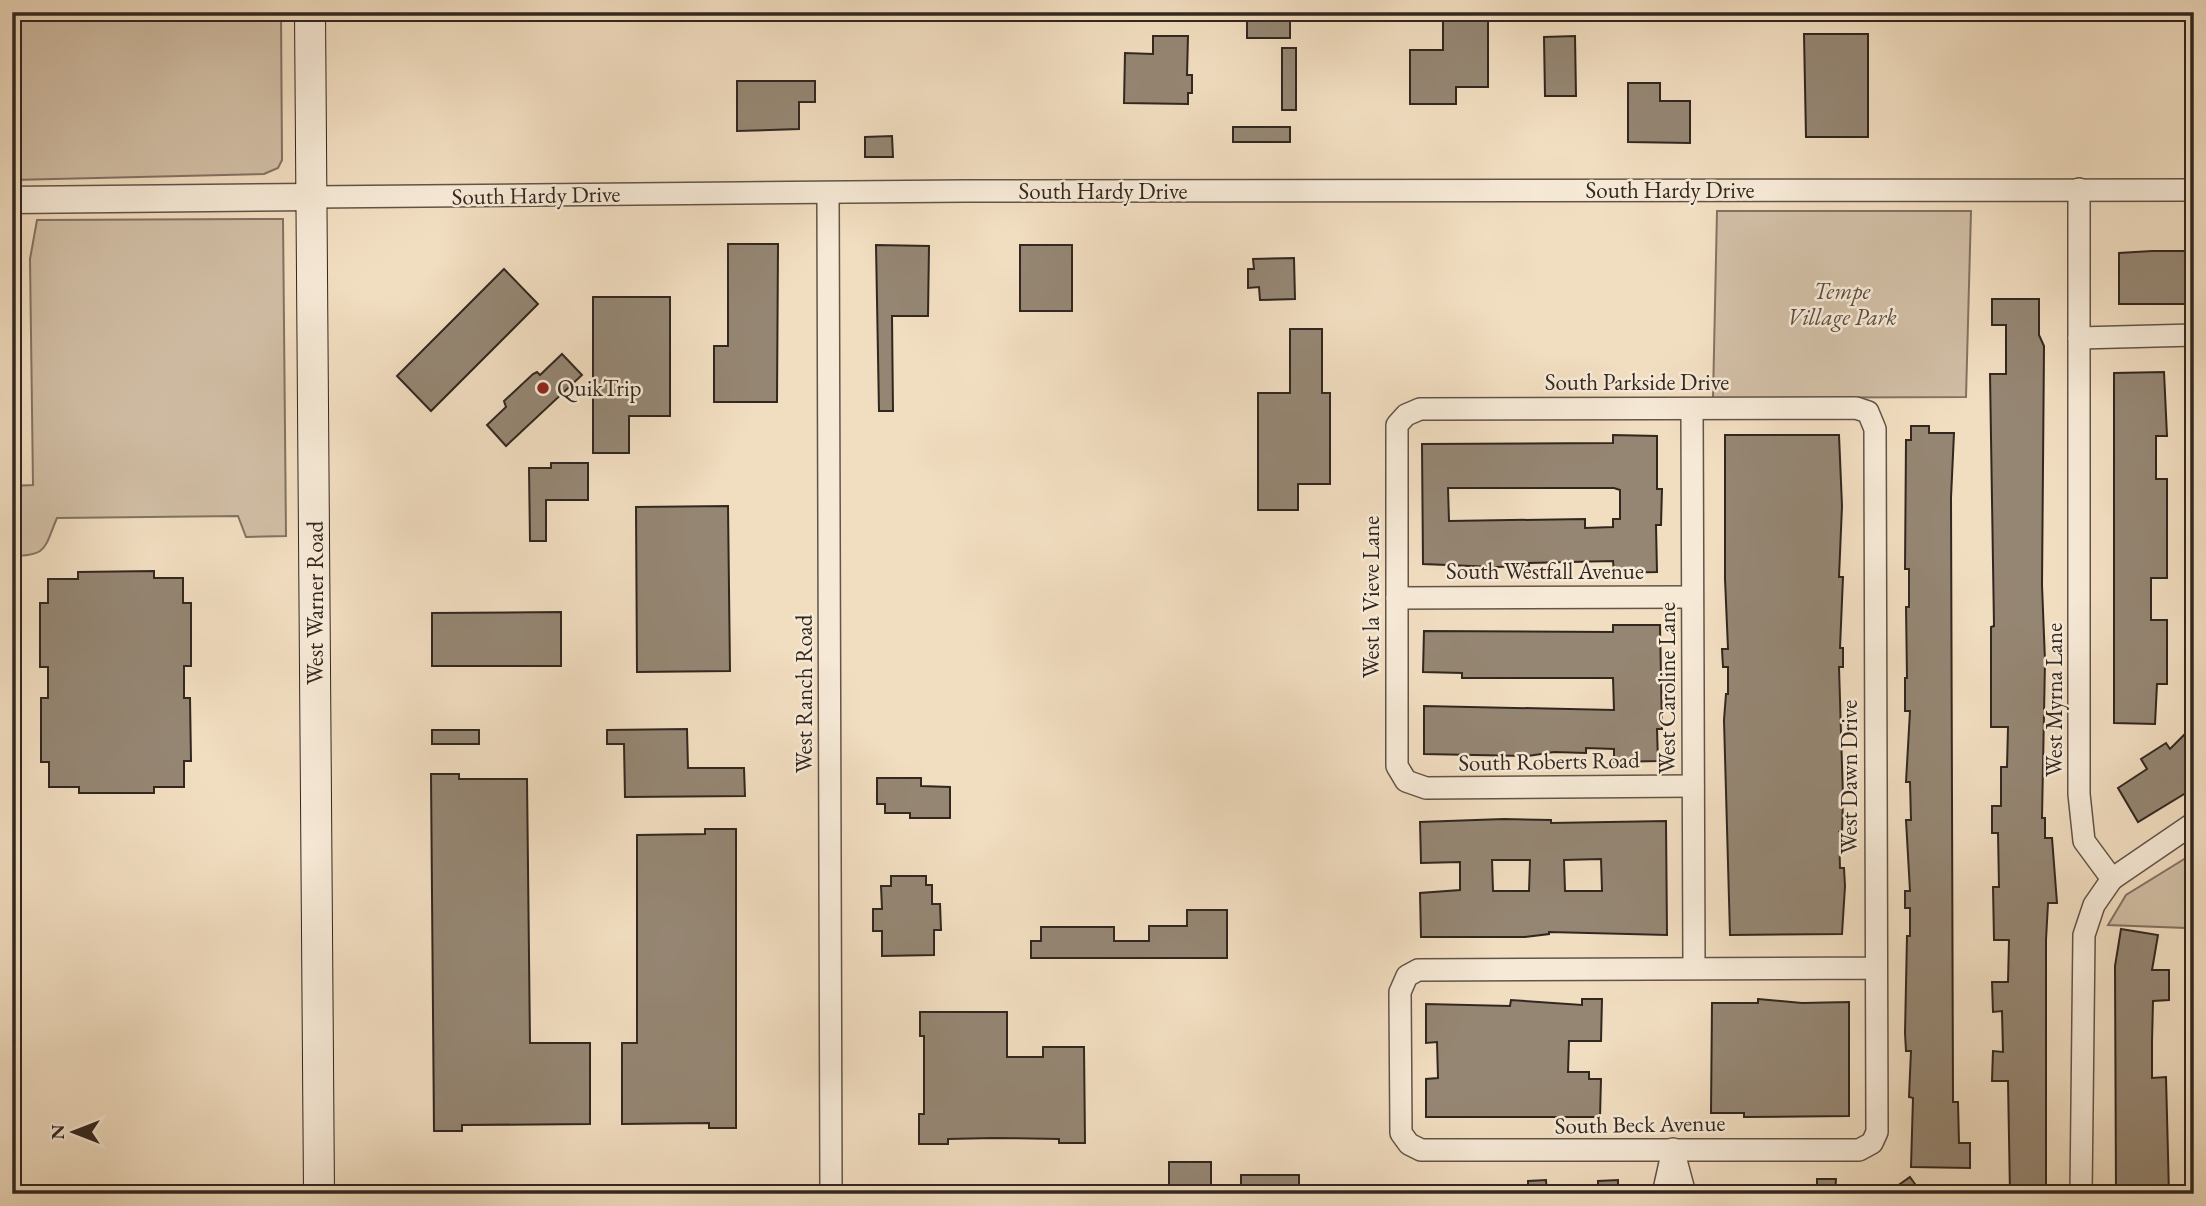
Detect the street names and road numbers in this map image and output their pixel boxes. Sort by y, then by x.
street label: South Hardy Drive [1586,175,1754,205]
street label: South Hardy Drive [1019,176,1187,206]
street label: South Hardy Drive [451,179,621,211]
street label: South Parkside Drive [1545,367,1729,397]
street label: West la Vieve Lane [1356,516,1386,678]
street label: West Warner Road [300,521,330,685]
street label: South Westfall Avenue [1446,556,1644,586]
street label: West Caroline Lane [1652,602,1682,774]
street label: West Ranch Road [789,614,819,773]
street label: West Myrna Lane [2039,623,2069,777]
street label: West Dawn Drive [1834,700,1864,854]
street label: South Roberts Road [1458,744,1640,778]
street label: South Beck Avenue [1554,1108,1726,1140]

